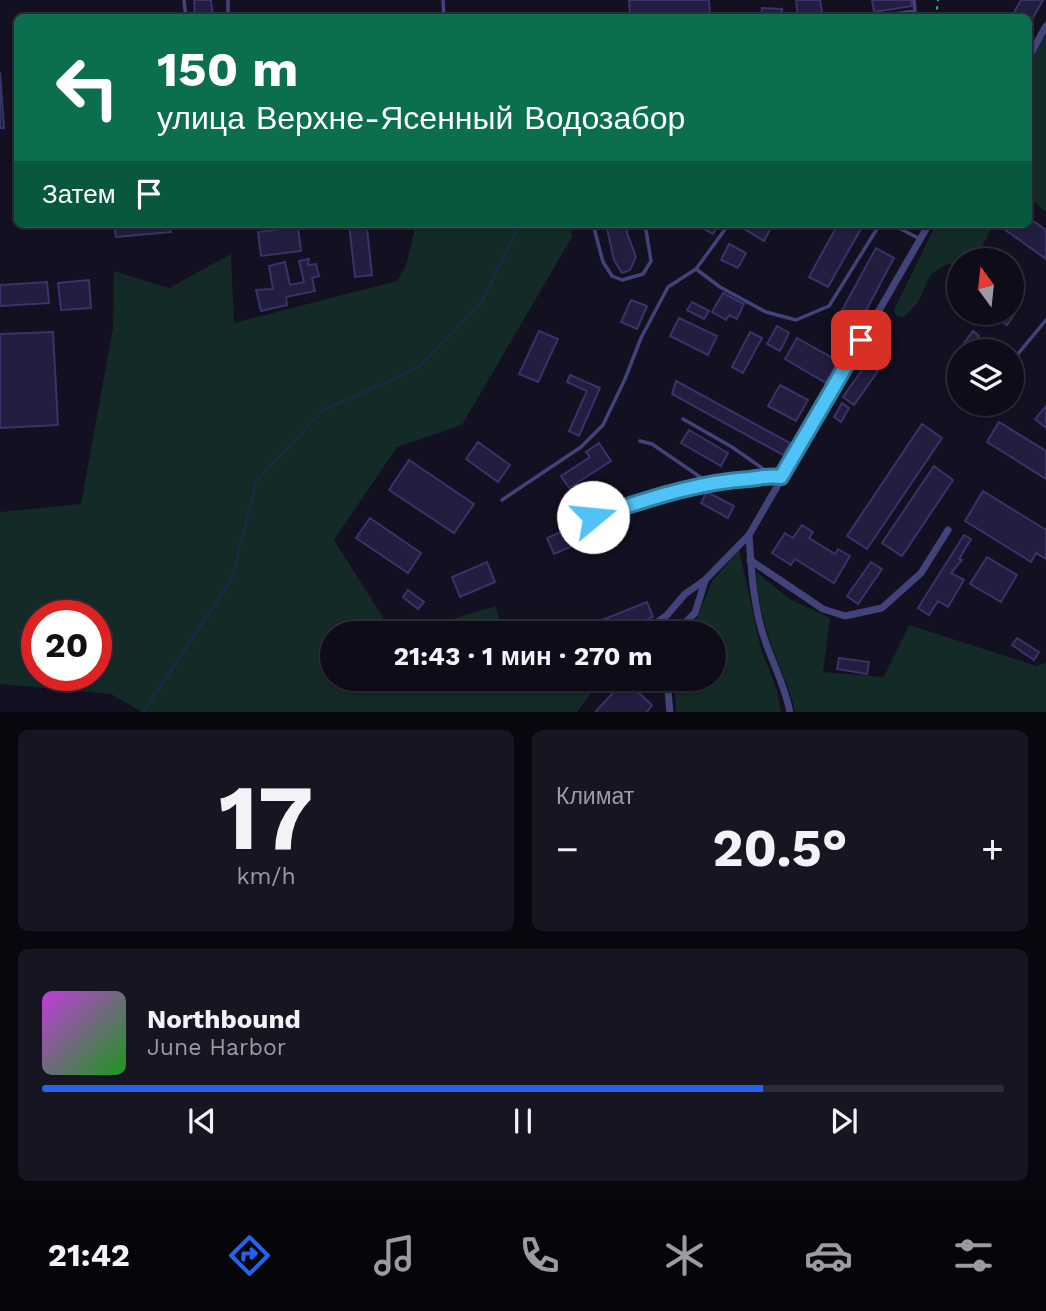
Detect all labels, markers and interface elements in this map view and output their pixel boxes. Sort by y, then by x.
text: 150 m [157,40,298,98]
icon: left [42,42,133,133]
text: улица Верхне-Ясенный Водозабор [157,99,685,137]
icon: arrive [130,175,168,213]
text: Затем [42,179,116,209]
north arrow [947,248,1024,326]
map controls [947,248,1024,416]
pin [831,310,891,370]
icon: arrive [842,321,880,359]
button: layers [947,339,1024,416]
position arrow [556,480,630,554]
speed limit sign: 20 [21,600,112,691]
text: 21:43 · 1 мин · 270 m [394,641,652,671]
text: 17 [219,764,313,871]
text: Климат [556,783,634,810]
text: 20.5° [712,818,848,879]
text: − [556,827,579,871]
text: + [981,827,1004,871]
text: km/h [236,863,296,890]
text: Northbound [147,1004,301,1034]
text: June Harbor [147,1034,286,1061]
icon: previous [183,1102,221,1140]
icon: pause [504,1102,542,1140]
icon: next [825,1102,863,1140]
icon: directions [225,1231,274,1280]
icon: music [370,1231,419,1280]
icon: phone [515,1231,564,1280]
icon: climate [660,1231,709,1280]
icon: car [804,1231,853,1280]
icon: filters [949,1231,998,1280]
text: 21:42 [48,1236,130,1274]

